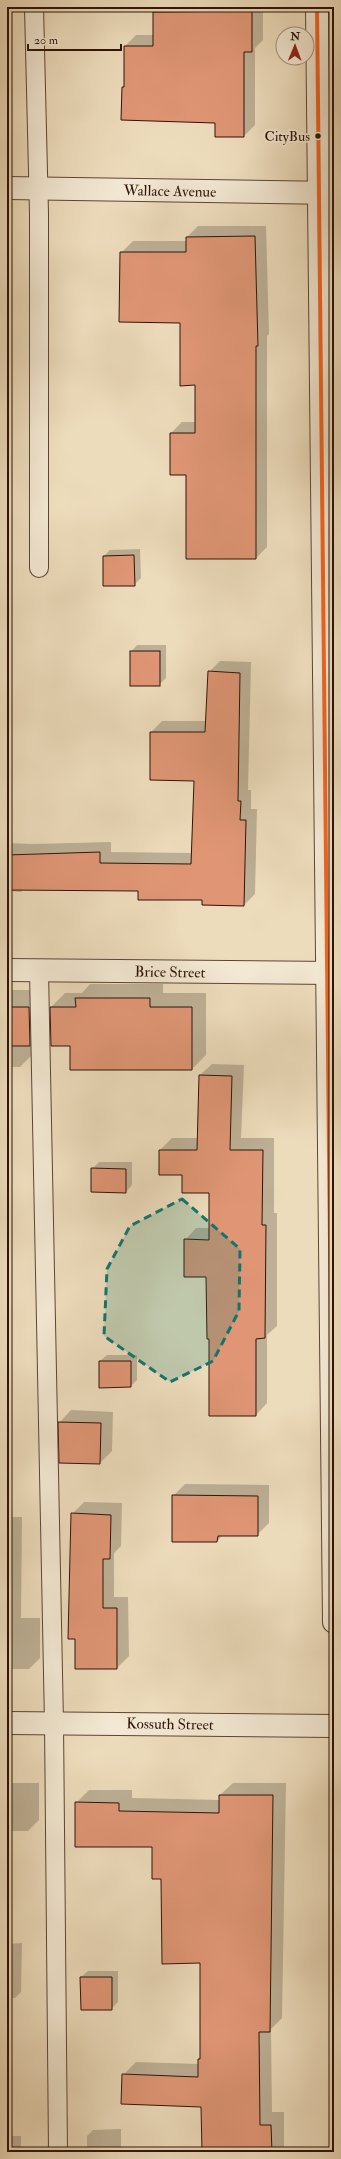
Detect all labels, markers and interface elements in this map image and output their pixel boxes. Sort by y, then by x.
scale bar [28,26,121,52]
north arrow [275,26,315,66]
text: N [289,30,301,43]
text: 20 m [34,33,59,48]
place label: CityBus [265,128,310,146]
marker: CityBus [313,131,323,141]
street label: Wallace Avenue [122,181,217,202]
street label: Brice Street [134,962,206,983]
street label: Kossuth Street [126,1714,214,1735]

